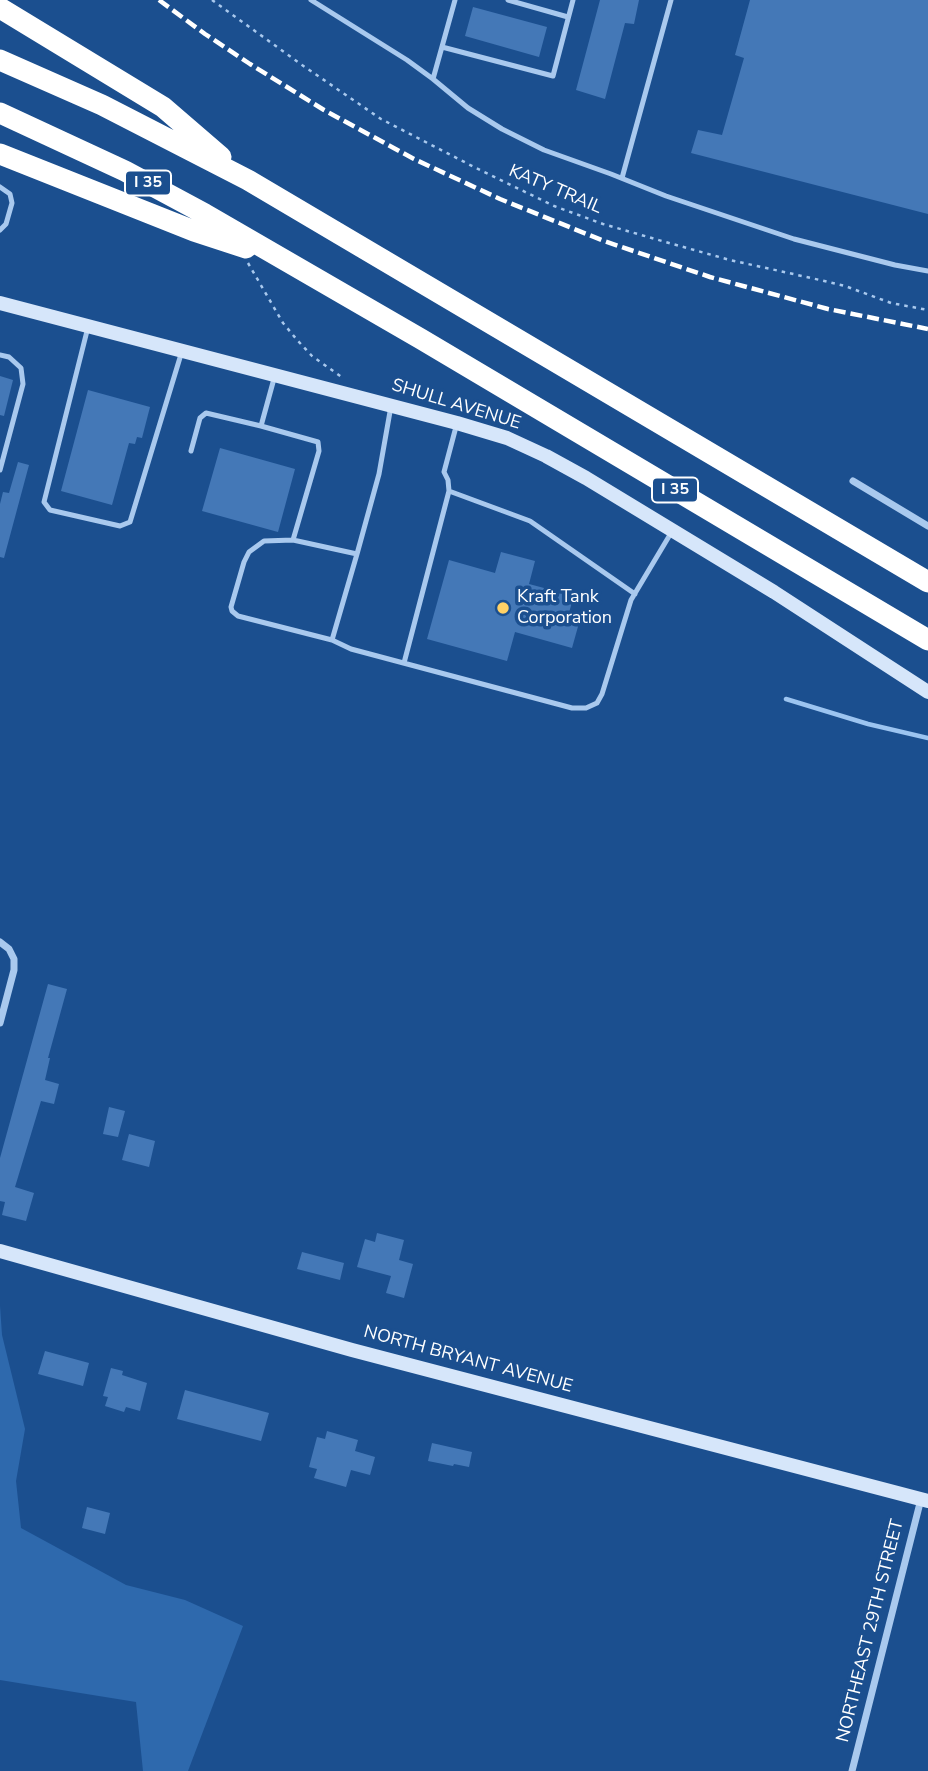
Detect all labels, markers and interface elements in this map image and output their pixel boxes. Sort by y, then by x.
street label: KATY TRAIL [505,161,605,219]
road number: I 35 [125,170,171,196]
street label: SHULL AVENUE [389,375,523,435]
road number: I 35 [652,477,698,503]
place label: Kraft Tank Corporation [517,587,612,630]
marker: Kraft Tank Corporation [495,600,511,616]
street label: NORTH BRYANT AVENUE [361,1322,575,1398]
street label: NORTHEAST 29TH STREET [833,1517,909,1745]

